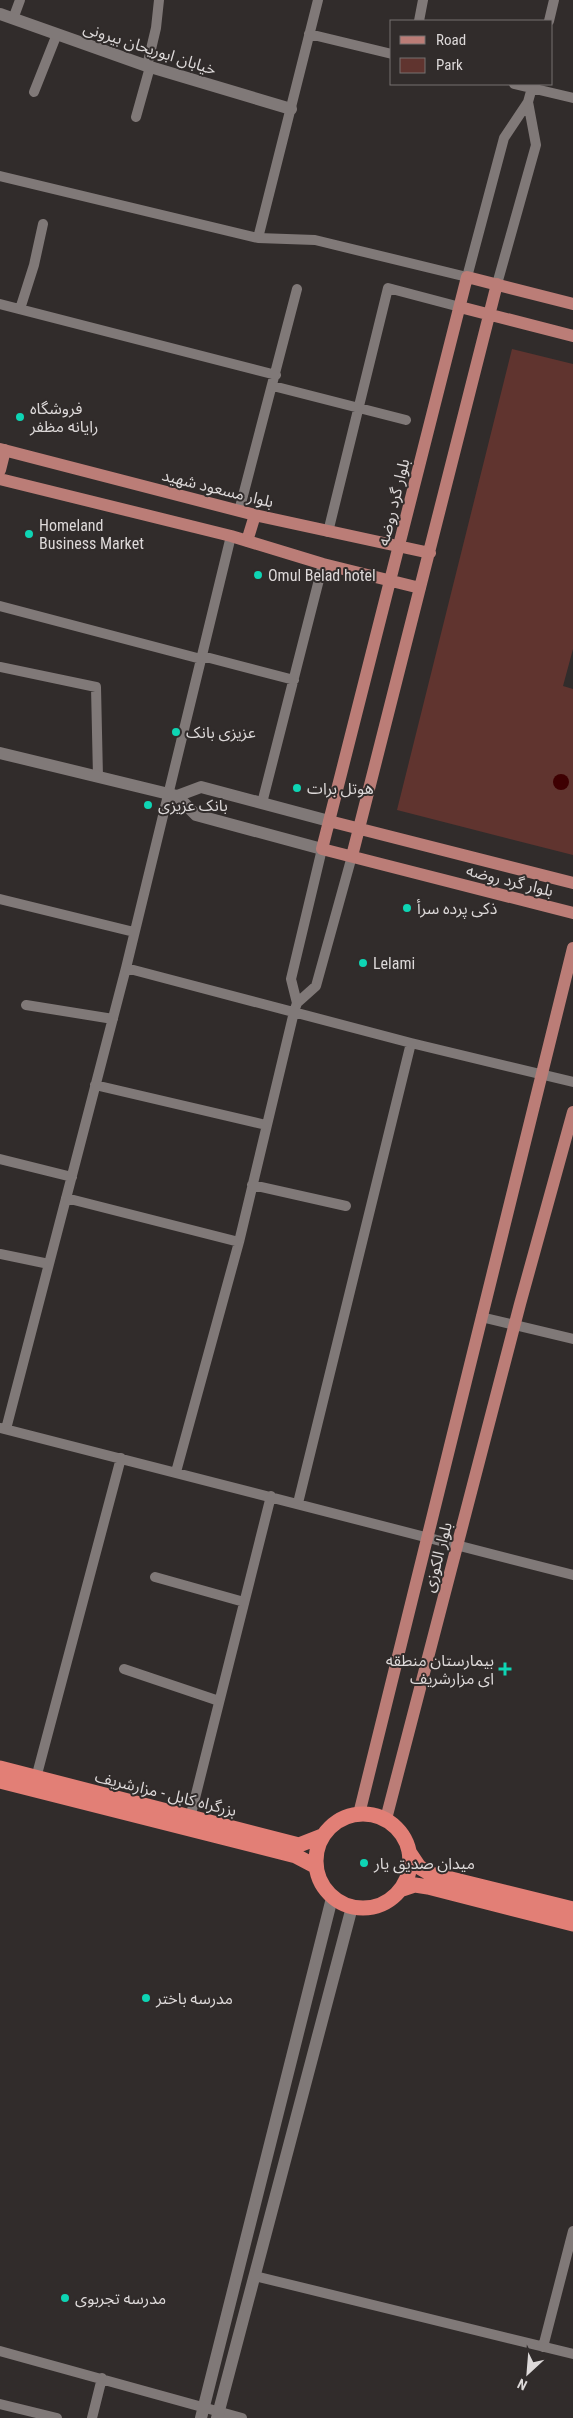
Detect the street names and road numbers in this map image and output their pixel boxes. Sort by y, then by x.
street label: خیابان ابوریحان بیرونی [81,18,219,79]
street label: بلوار گرد روضه [373,457,413,548]
street label: بلوار مسعود شهید [160,465,276,512]
street label: بلوار گرد روضه [464,860,555,900]
street label: بلوار الکوزی [419,1520,456,1594]
street label: بزرگراه کابل - مزارشریف [93,1767,239,1820]

